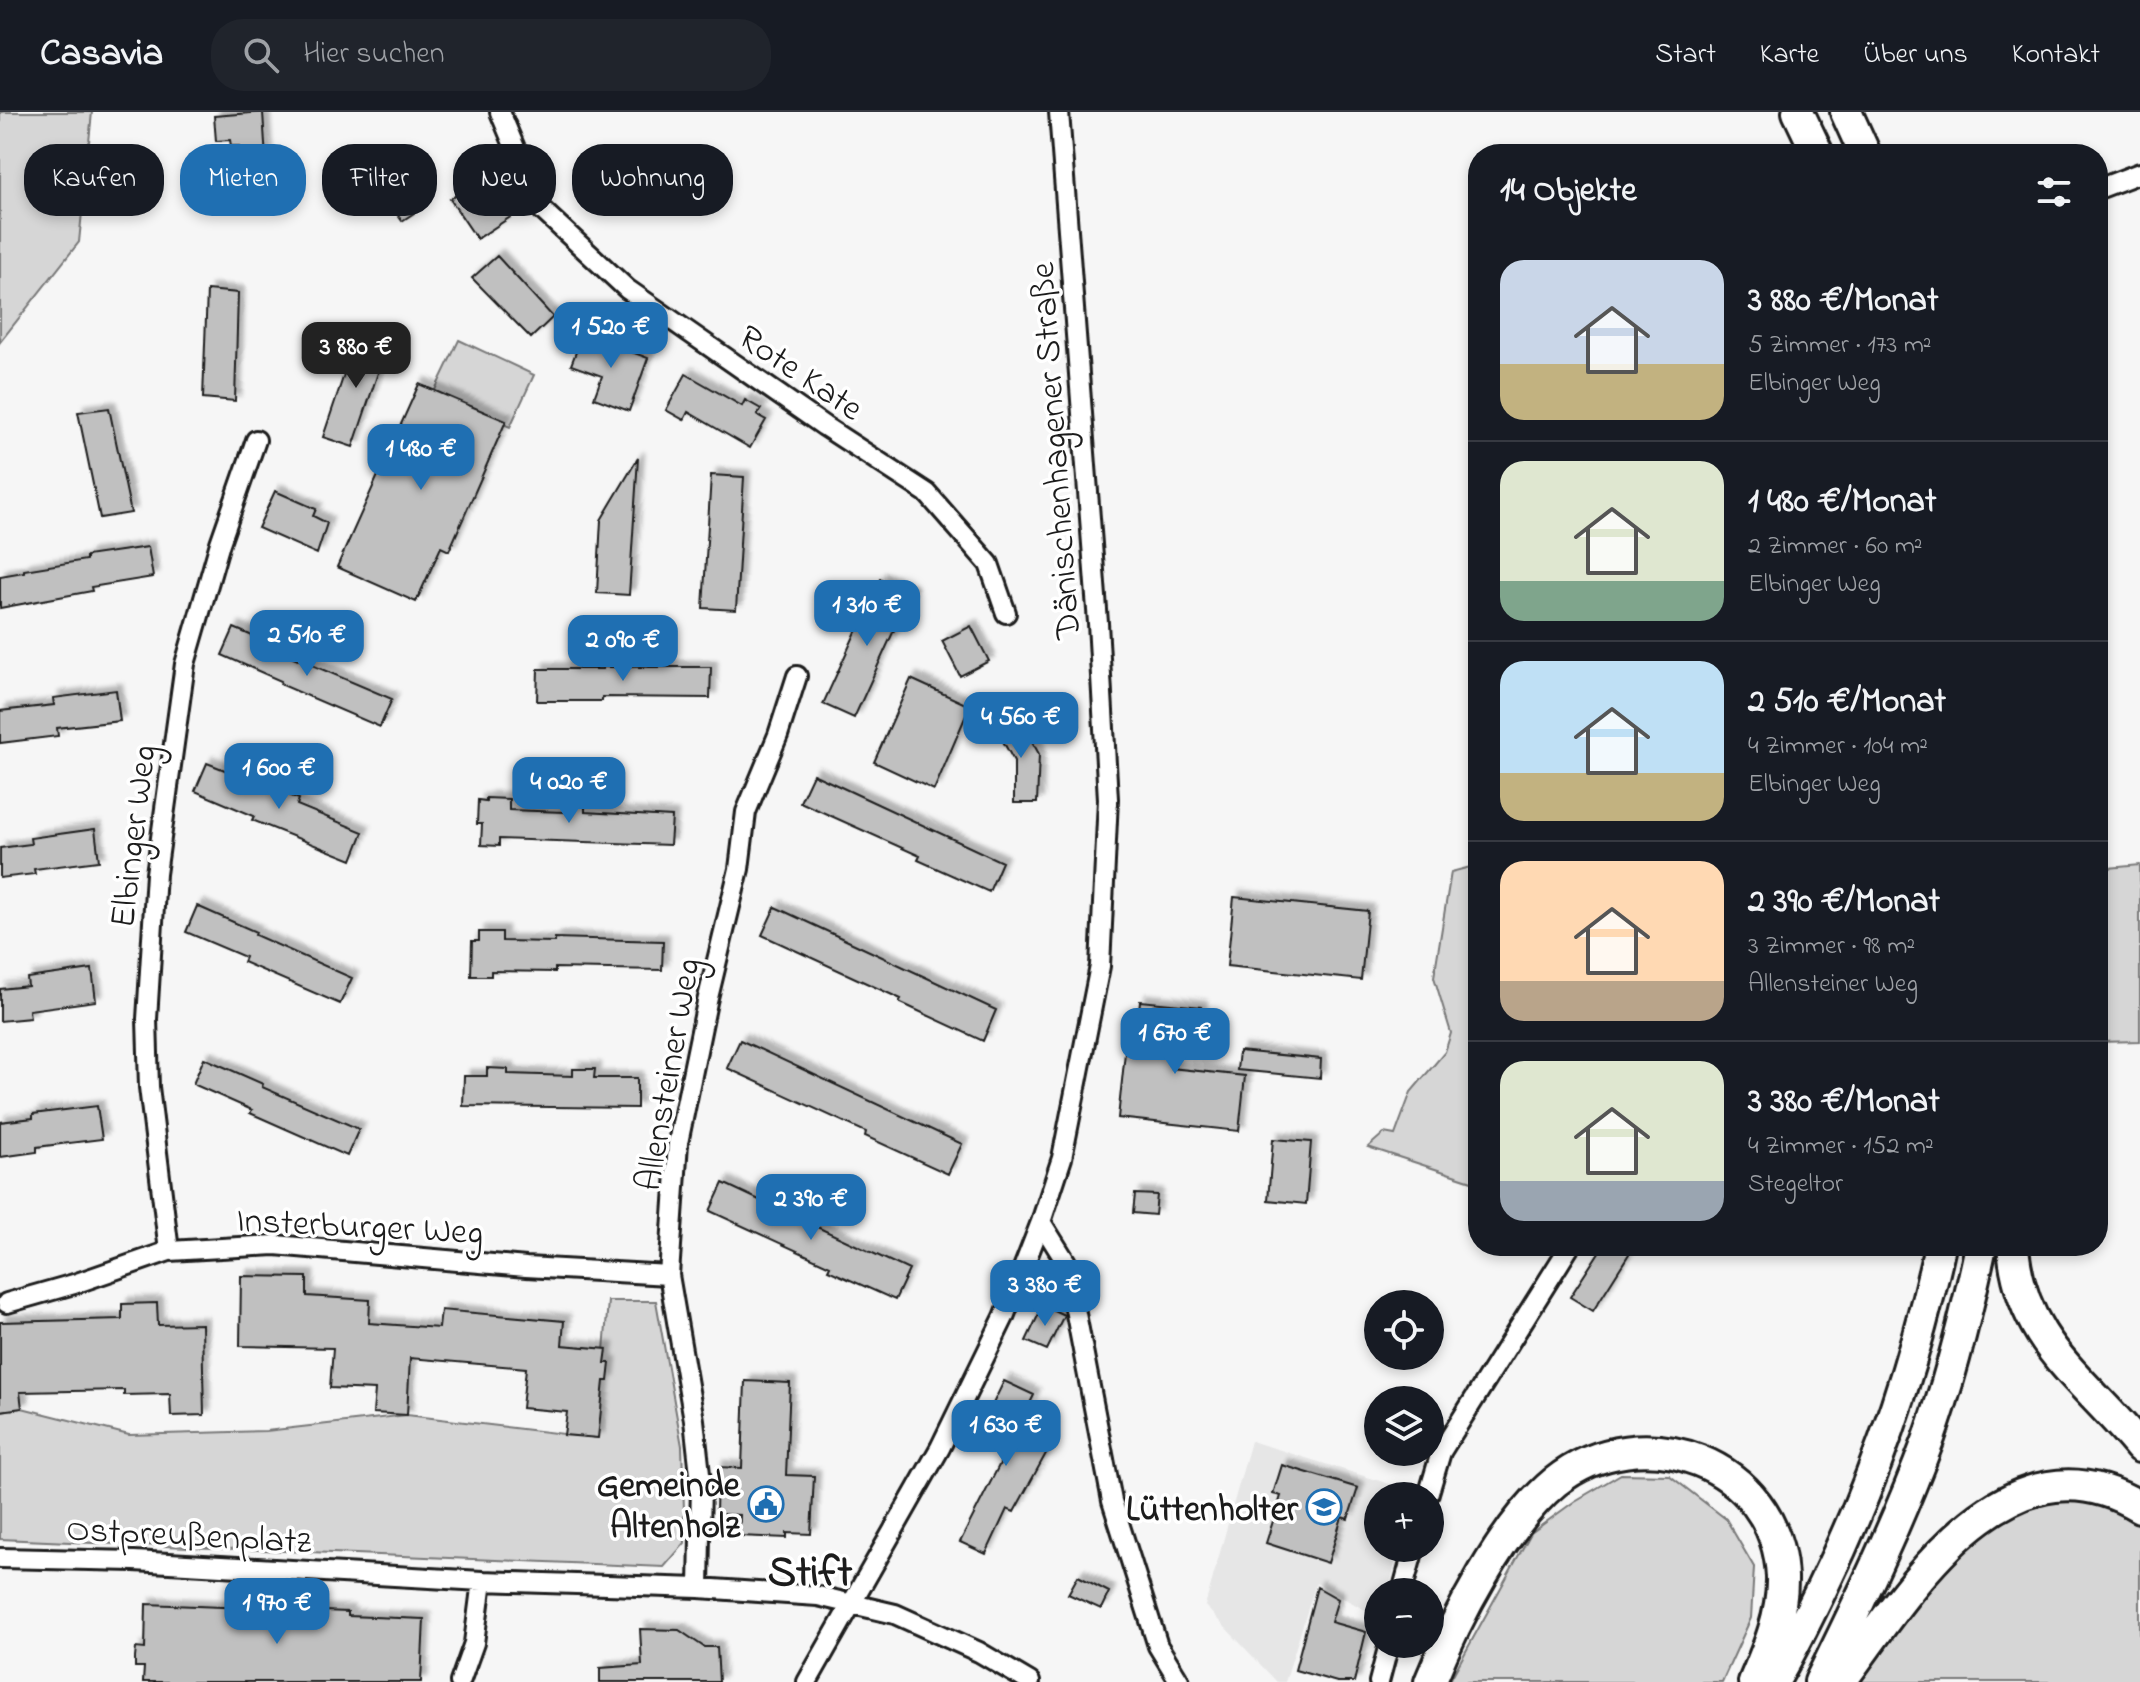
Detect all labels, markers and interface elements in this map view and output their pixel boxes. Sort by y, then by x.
search box [211,19,771,91]
text: Casavia [40,27,163,83]
icon: search [239,33,283,77]
text: Hier suchen [303,33,445,77]
text: Start [1655,35,1716,76]
text: Karte [1760,35,1819,76]
text: Über uns [1863,35,1968,76]
text: Kontakt [2012,35,2100,76]
chip: Kaufen [24,144,164,216]
chip: Mieten [180,144,306,216]
chip: Filter [322,144,437,216]
chip: Neu [453,144,556,216]
chip: Wohnung [572,144,733,216]
text: 14 Objekte [1500,167,1637,217]
icon: filters [2032,170,2076,214]
street label: Dänischenhagener Straße [1018,260,1097,642]
text: 3 880 €/Monat [1748,277,1938,327]
icon: home [1564,292,1660,388]
pin: 1 520 € [537,302,685,370]
text: 1 520 € [572,309,650,347]
street label: Rote Kate [726,313,873,437]
pin: 3 880 € [282,322,430,390]
text: 5 Zimmer · 173 m² [1748,327,1932,365]
text: 3 880 € [320,329,392,367]
text: Elbinger Weg [1748,365,1881,403]
pin: 1 480 € [347,424,495,492]
text: 1 480 € [385,431,457,469]
text: 1 480 €/Monat [1748,478,1936,528]
icon: home [1564,493,1660,589]
text: 2 Zimmer · 60 m² [1748,528,1923,566]
text: Elbinger Weg [1748,566,1881,604]
pin: 1 310 € [793,580,941,648]
text: 1 310 € [832,587,902,625]
pin: 2 510 € [233,610,381,678]
pin: 2 090 € [549,615,697,683]
text: 2 510 € [268,617,346,655]
text: 2 090 € [586,622,660,660]
text: 2 510 €/Monat [1748,678,1946,728]
pin: 4 560 € [947,692,1095,760]
icon: home [1564,693,1660,789]
text: 4 560 € [981,699,1061,737]
text: 4 Zimmer · 104 m² [1748,728,1928,766]
street label: Elbinger Weg [98,742,173,931]
pin: 1 600 € [205,743,353,811]
text: 1 600 € [242,750,316,788]
pin: 4 020 € [495,757,643,825]
text: 4 020 € [530,764,608,802]
text: Elbinger Weg [1748,766,1881,804]
text: 2 390 €/Monat [1748,878,1940,928]
icon: home [1564,893,1660,989]
text: 3 Zimmer · 98 m² [1748,928,1915,966]
street label: Allensteiner Weg [624,954,717,1195]
text: Allensteiner Weg [1748,966,1918,1004]
pin: 1 670 € [1101,1008,1249,1076]
text: 1 670 € [1139,1015,1211,1053]
text: 3 380 €/Monat [1748,1078,1940,1128]
icon: home [1564,1093,1660,1189]
text: 4 Zimmer · 152 m² [1748,1128,1934,1166]
text: Stegeltor [1748,1166,1843,1204]
pin: 2 390 € [737,1174,885,1242]
text: 2 390 € [774,1181,848,1219]
street label: Insterburger Weg [235,1196,485,1261]
pin: 3 380 € [971,1260,1119,1328]
text: 3 380 € [1008,1267,1082,1305]
map controls [1364,1290,1444,1658]
button: locate [1364,1290,1444,1370]
button: layers [1364,1386,1444,1466]
pin: 1 630 € [932,1400,1080,1468]
text: 1 630 € [970,1407,1042,1445]
place label: Gemeinde Altenholz [597,1461,741,1555]
button: + [1364,1482,1444,1562]
public building icon: Gemeinde Altenholz [747,1485,785,1523]
place label: Lüttenholter [1126,1485,1299,1538]
school or university icon: Lüttenholter [1305,1488,1343,1526]
street label: Ostpreußenplatz [65,1505,314,1570]
district label: Stift [768,1542,852,1606]
pin: 1 970 € [203,1578,351,1646]
button: − [1364,1578,1444,1658]
text: 1 970 € [242,1585,312,1623]

